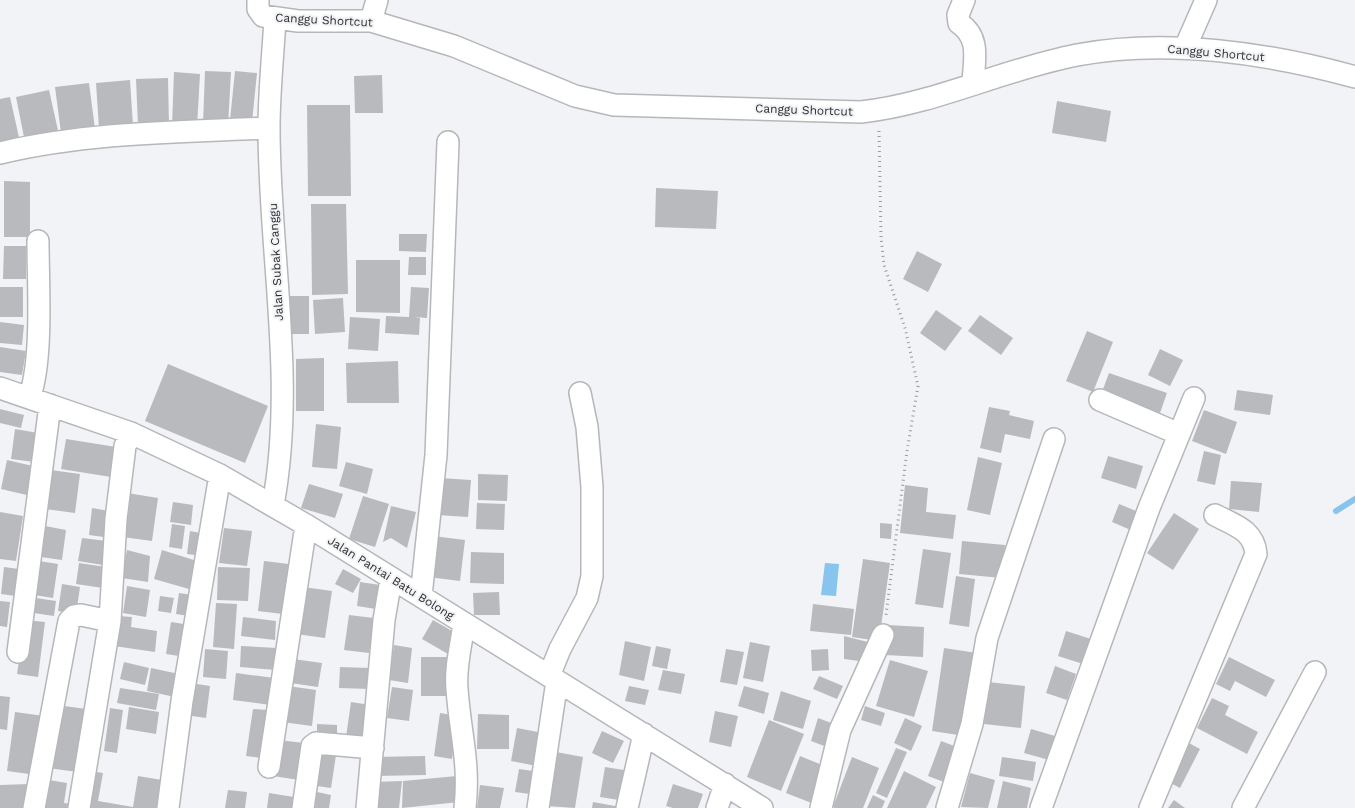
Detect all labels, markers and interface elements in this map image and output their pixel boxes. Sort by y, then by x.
street label: Canggu Shortcut [275,10,373,30]
street label: Canggu Shortcut [1167,42,1265,64]
street label: Canggu Shortcut [755,101,853,119]
street label: Jalan Subak Canggu [266,203,286,321]
street label: Jalan Pantai Batu Bolong [325,533,457,623]

